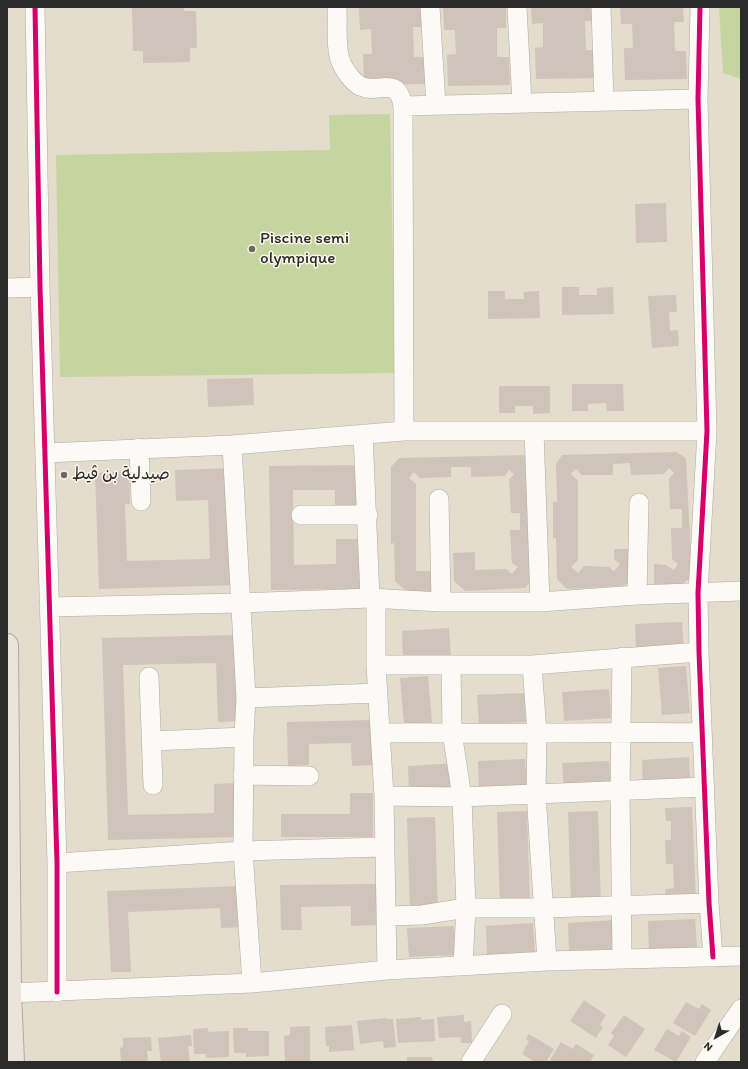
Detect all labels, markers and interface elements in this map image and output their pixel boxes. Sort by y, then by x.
place label: Piscine semi olympique [260,229,349,269]
marker: Piscine semi olympique [247,244,257,254]
place label: صيدلية بن ڤيط [72,465,170,485]
marker: صيدلية بن ڤيط [59,470,69,480]
north arrow [696,1017,736,1057]
text: N [701,1039,715,1054]

